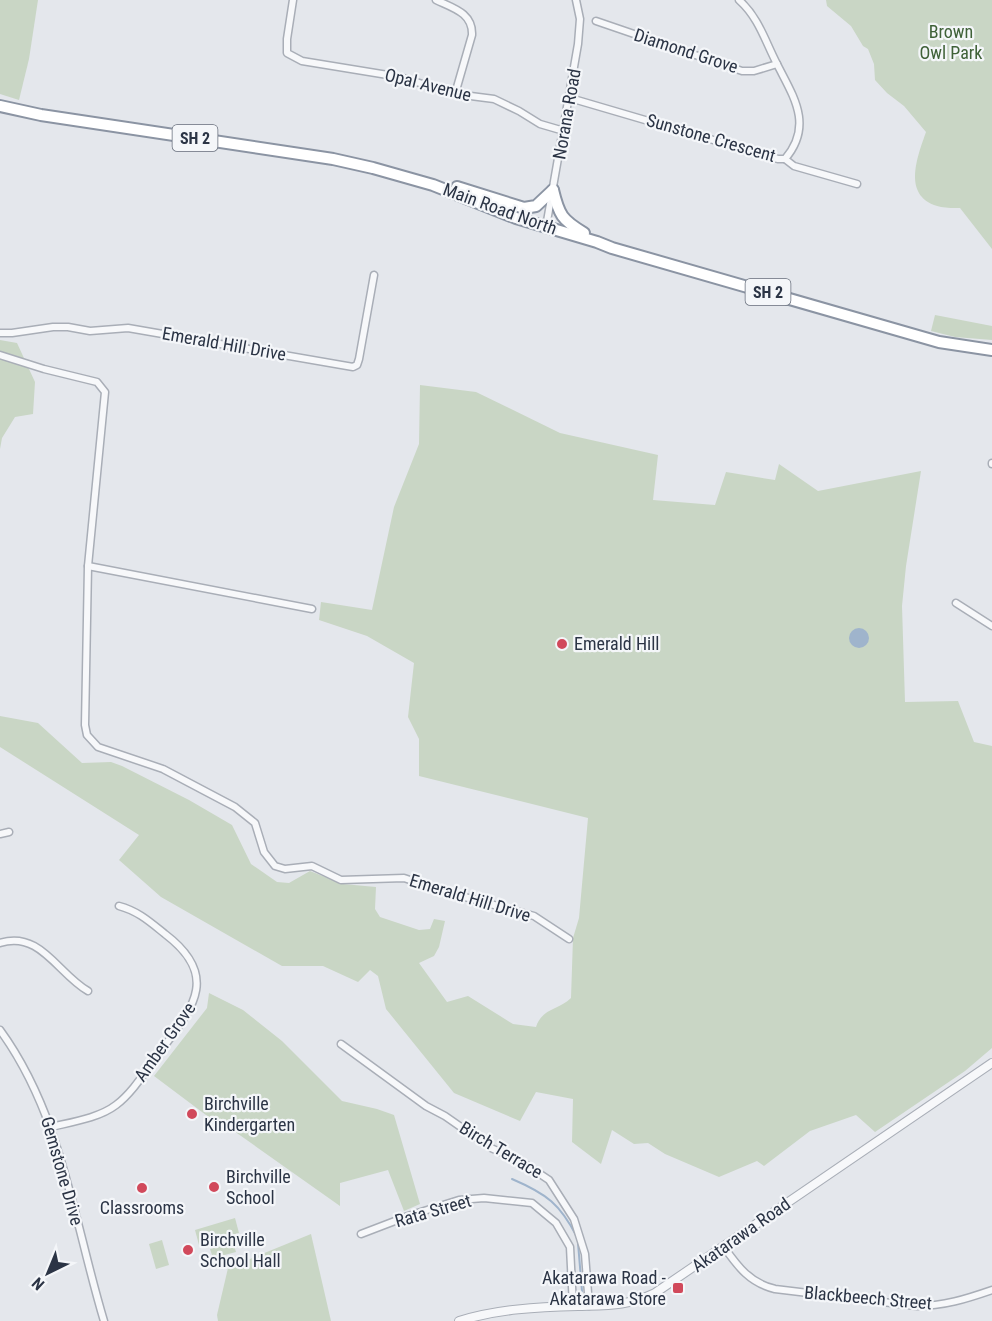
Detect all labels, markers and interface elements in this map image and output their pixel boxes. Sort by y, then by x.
park label: Brown Owl Park [920,21,982,63]
street label: Diamond Grove [631,24,741,77]
street label: Opal Avenue [383,64,474,105]
street label: Norana Road [548,67,585,161]
street label: Sunstone Crescent [644,109,778,166]
road number: SH 2 [172,125,218,151]
street label: Main Road North [440,178,560,239]
road number: SH 2 [746,279,790,305]
street label: Emerald Hill Drive [160,322,288,365]
place label: Emerald Hill [574,633,659,654]
marker: Emerald Hill [555,637,569,651]
street label: Emerald Hill Drive [407,869,533,926]
street label: Amber Grove [130,998,199,1085]
place label: Birchville Kindergarten [204,1093,295,1135]
marker: Birchville Kindergarten [185,1107,199,1121]
street label: Gemstone Drive [37,1114,88,1228]
street label: Birch Terrace [456,1117,547,1183]
place label: Birchville School [226,1166,291,1208]
marker: Birchville School [207,1180,221,1194]
marker: Classrooms [135,1181,149,1195]
street label: Rata Street [392,1190,473,1231]
street label: Akatarawa Road [687,1193,794,1276]
place label: Classrooms [100,1197,184,1218]
place label: Birchville School Hall [200,1229,281,1271]
north arrow [18,1243,78,1303]
marker: Birchville School Hall [181,1243,195,1257]
place label: Akatarawa Road - Akatarawa Store [542,1267,667,1309]
text: N [28,1273,48,1294]
marker: Akatarawa Road - Akatarawa Store [671,1281,685,1295]
street label: Blackbeech Street [803,1281,933,1314]

